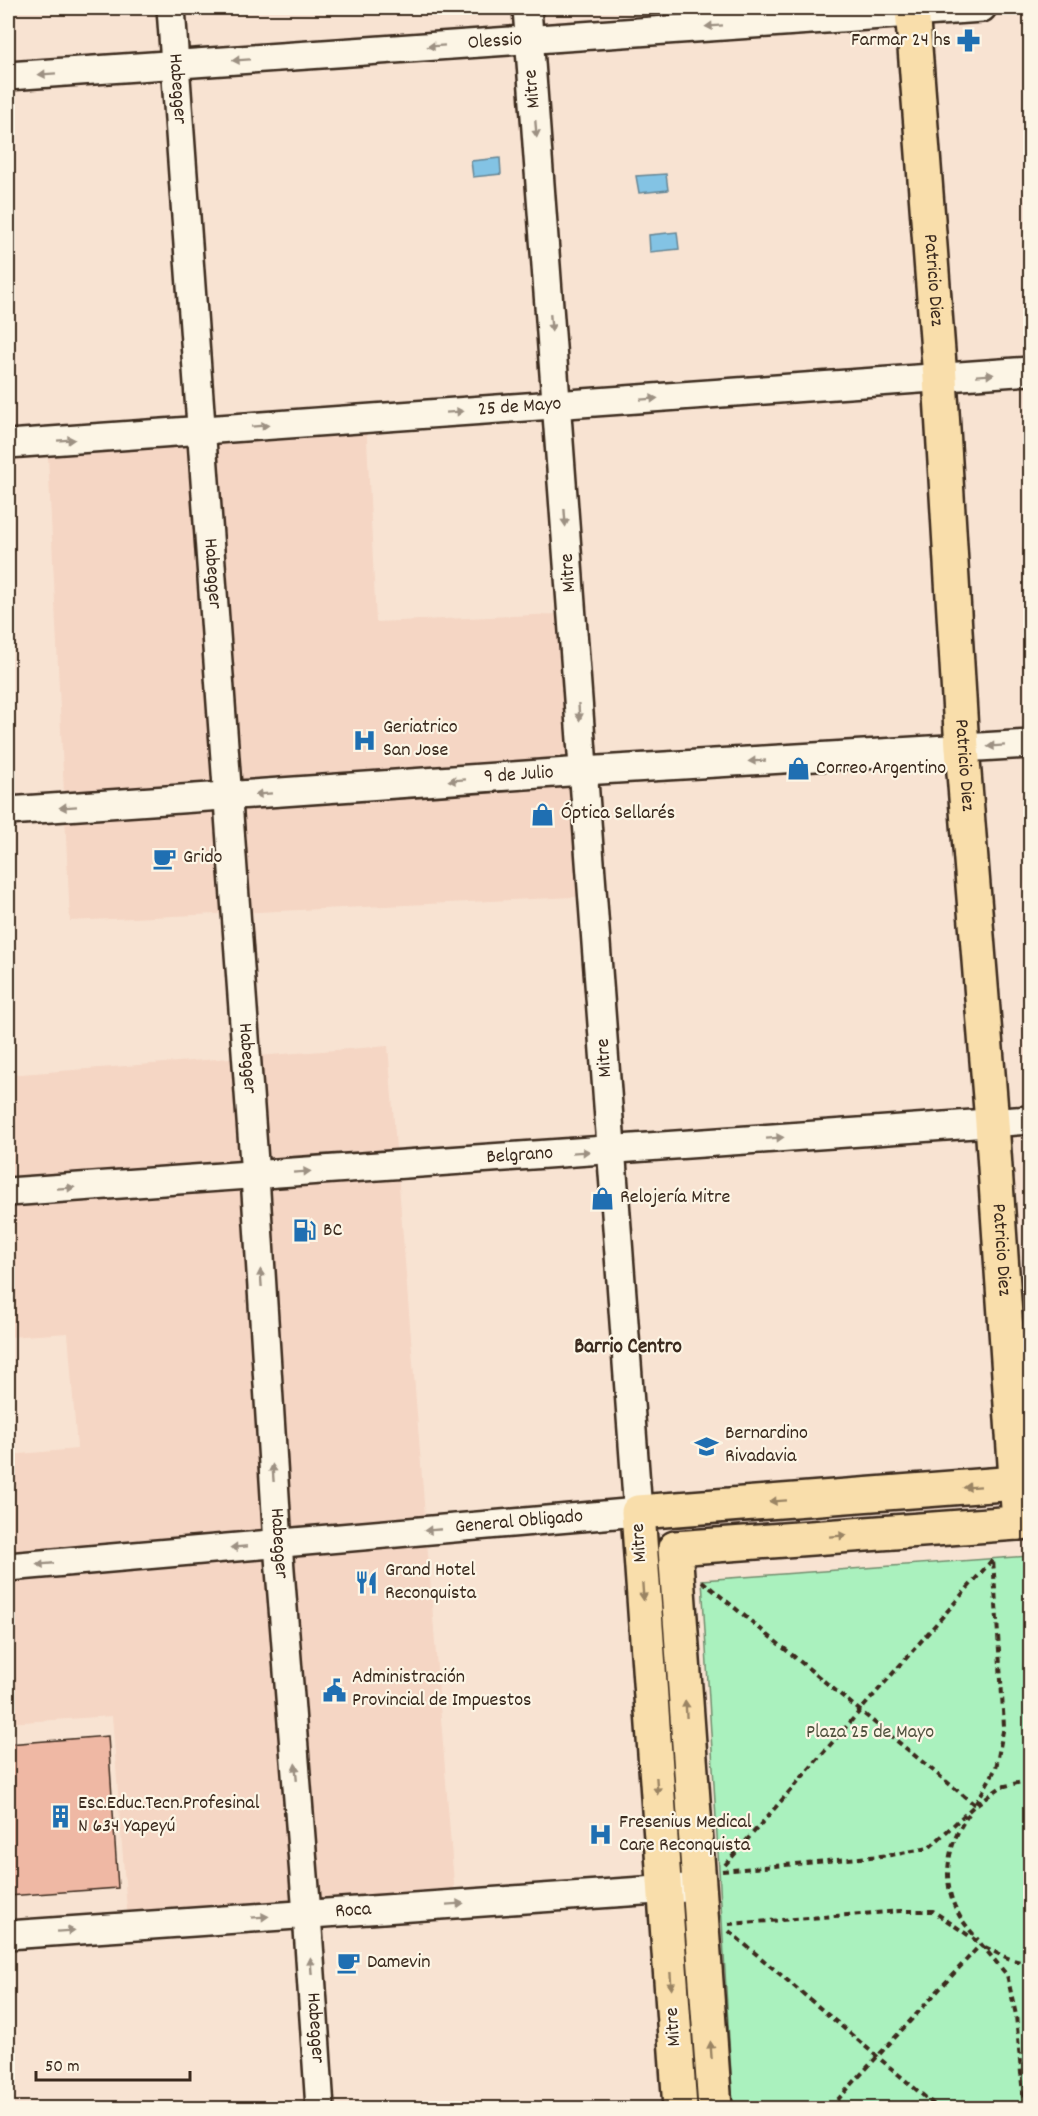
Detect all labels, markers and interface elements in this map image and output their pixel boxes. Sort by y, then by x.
one-way arrow [704,22,723,31]
street label: Olessio [467,26,523,58]
place label: Farmar 24 hs [851,27,951,55]
pharmacy icon: Farmar 24 hs [956,28,982,54]
one-way arrow [426,41,445,51]
street label: Habegger [160,52,193,126]
one-way arrow [232,55,251,65]
street label: Mitre [517,68,549,110]
one-way arrow [37,69,56,78]
one-way arrow [531,119,541,138]
street label: Patricio Diez [915,233,950,328]
one-way arrow [546,314,556,333]
one-way arrow [976,370,995,379]
street label: 25 de Mayo [477,391,562,424]
one-way arrow [640,394,659,403]
one-way arrow [445,408,464,417]
one-way arrow [251,421,270,431]
one-way arrow [56,435,75,444]
one-way arrow [561,508,570,527]
street label: Habegger [195,537,228,610]
street label: Mitre [554,552,584,593]
one-way arrow [574,703,584,722]
place label: Geriatrico San Jose [383,714,458,765]
street label: Patricio Diez [946,718,981,813]
hospital icon: Geriatrico San Jose [352,727,378,753]
one-way arrow [987,741,1006,751]
place label: Correo Argentino [816,755,946,783]
one-way arrow [747,756,766,765]
shop icon: Correo Argentino [785,756,811,782]
street label: 9 de Julio [483,759,555,792]
one-way arrow [448,775,467,785]
one-way arrow [253,789,272,799]
place label: Óptica Sellarés [561,800,675,828]
shop icon: Óptica Sellarés [530,801,556,827]
one-way arrow [59,802,78,812]
place label: Grido [183,844,223,872]
cafe icon: Grido [152,845,178,871]
street label: Habegger [230,1022,263,1095]
street label: Mitre [590,1037,620,1078]
one-way arrow [766,1134,785,1143]
street label: Belgrano [485,1140,554,1172]
one-way arrow [571,1148,590,1157]
one-way arrow [293,1168,312,1177]
one-way arrow [56,1183,75,1193]
place label: Relojería Mitre [620,1184,730,1212]
shop icon: Relojería Mitre [589,1185,615,1211]
street label: Patricio Diez [983,1203,1018,1297]
place label: BC [323,1217,342,1245]
fuel station icon: BC [292,1218,318,1244]
one-way arrow [256,1269,266,1288]
district label: Barrio Centro [574,1333,682,1363]
place label: Bernardino Rivadavia [725,1420,808,1471]
school or university icon: Bernardino Rivadavia [694,1433,720,1459]
one-way arrow [269,1463,278,1482]
one-way arrow [963,1482,982,1491]
one-way arrow [768,1497,787,1506]
street label: General Obligado [454,1503,584,1542]
street label: Habegger [262,1507,295,1580]
street label: Mitre [625,1522,655,1563]
one-way arrow [424,1525,443,1535]
one-way arrow [829,1531,848,1541]
one-way arrow [229,1542,248,1552]
place label: Grand Hotel Reconquista [385,1557,477,1608]
one-way arrow [35,1559,54,1569]
restaurant icon: Grand Hotel Reconquista [354,1570,380,1596]
one-way arrow [639,1582,648,1601]
place label: Administración Provincial de Impuestos [352,1664,532,1715]
public building icon: Administración Provincial de Impuestos [321,1677,347,1703]
one-way arrow [682,1699,691,1718]
park label: Plaza 25 de Mayo [806,1719,934,1747]
one-way arrow [291,1762,301,1781]
one-way arrow [652,1777,662,1796]
place label: Esc.Educ.Tecn.Profesinal N 634 Yapeyú [78,1790,260,1841]
building icon: Esc.Educ.Tecn.Profesinal N 634 Yapeyú [47,1803,73,1829]
place label: Fresenius Medical Care Reconquista [619,1809,752,1860]
hospital icon: Fresenius Medical Care Reconquista [588,1822,614,1848]
street label: Roca [334,1896,373,1926]
one-way arrow [445,1899,464,1908]
one-way arrow [251,1913,270,1922]
one-way arrow [56,1926,75,1936]
place label: Damevin [367,1949,430,1977]
cafe icon: Damevin [336,1950,362,1976]
one-way arrow [306,1957,316,1976]
one-way arrow [666,1971,676,1990]
street label: Habegger [298,1992,331,2065]
street label: Mitre [659,2006,689,2047]
one-way arrow [706,2041,715,2060]
scale bar [36,2044,190,2082]
text: 50 m [45,2055,80,2080]

